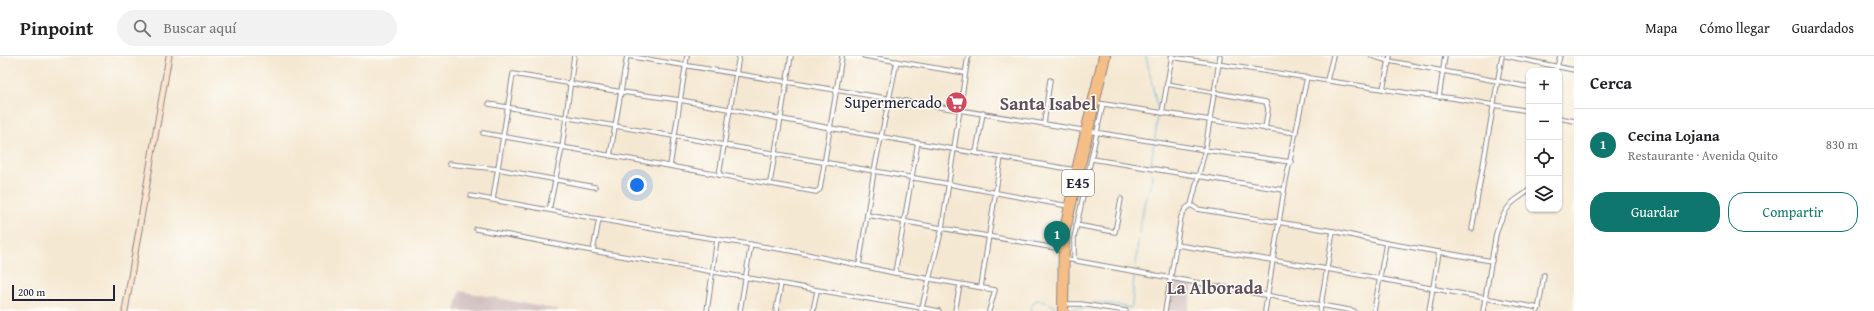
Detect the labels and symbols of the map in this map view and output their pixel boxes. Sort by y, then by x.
supermarket icon: Supermercado [944,89,970,115]
place label: Supermercado [845,90,942,114]
district label: Santa Isabel [1000,90,1097,117]
road number: E45 [1062,170,1094,196]
your location [627,175,647,195]
pin: 1 [1044,221,1070,254]
district label: La Alborada [1167,274,1264,301]
scale bar [12,283,115,302]

